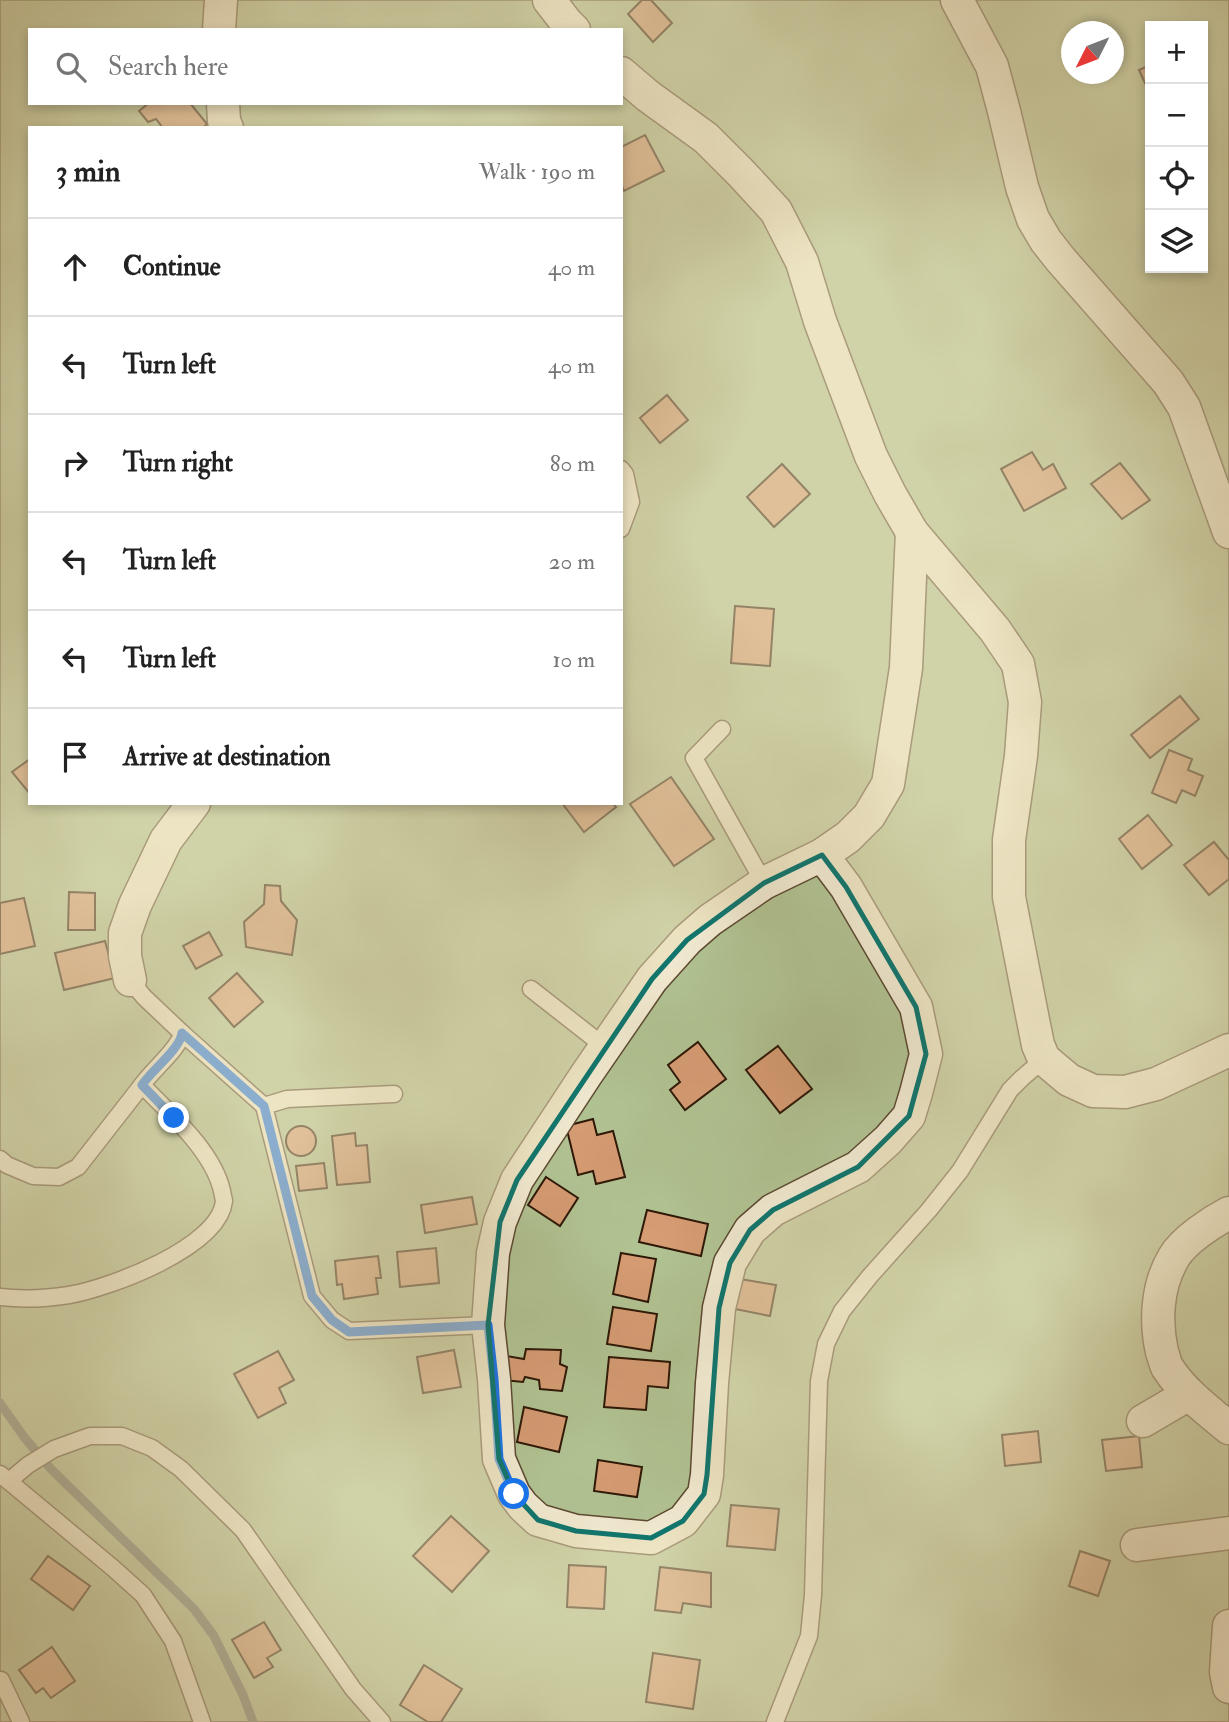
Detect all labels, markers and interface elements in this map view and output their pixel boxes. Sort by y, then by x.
north arrow [1061,21,1124,84]
map controls [1145,21,1208,273]
button: + [1145,21,1208,84]
search box [28,28,623,105]
icon: search [52,48,90,86]
text: Search here [108,51,228,83]
button: − [1145,84,1208,147]
button: locate [1145,147,1208,210]
text: 3 min [56,153,121,190]
text: Walk · 190 m [479,157,595,186]
button: layers [1145,210,1208,273]
icon: ahead [56,248,94,286]
text: Continue [123,251,221,283]
text: 40 m [548,253,595,282]
icon: left [56,346,94,384]
text: Turn left [123,349,216,381]
text: 40 m [548,351,595,380]
icon: right [56,444,94,482]
text: Turn right [123,447,233,479]
text: 80 m [550,449,595,478]
icon: left [56,542,94,580]
text: Turn left [123,545,216,577]
text: 20 m [549,547,595,576]
icon: left [56,640,94,678]
text: Turn left [123,643,216,675]
text: 10 m [552,645,595,674]
icon: arrive [56,738,94,776]
text: Arrive at destination [123,741,331,773]
route end [158,1102,189,1133]
route start [498,1478,529,1509]

